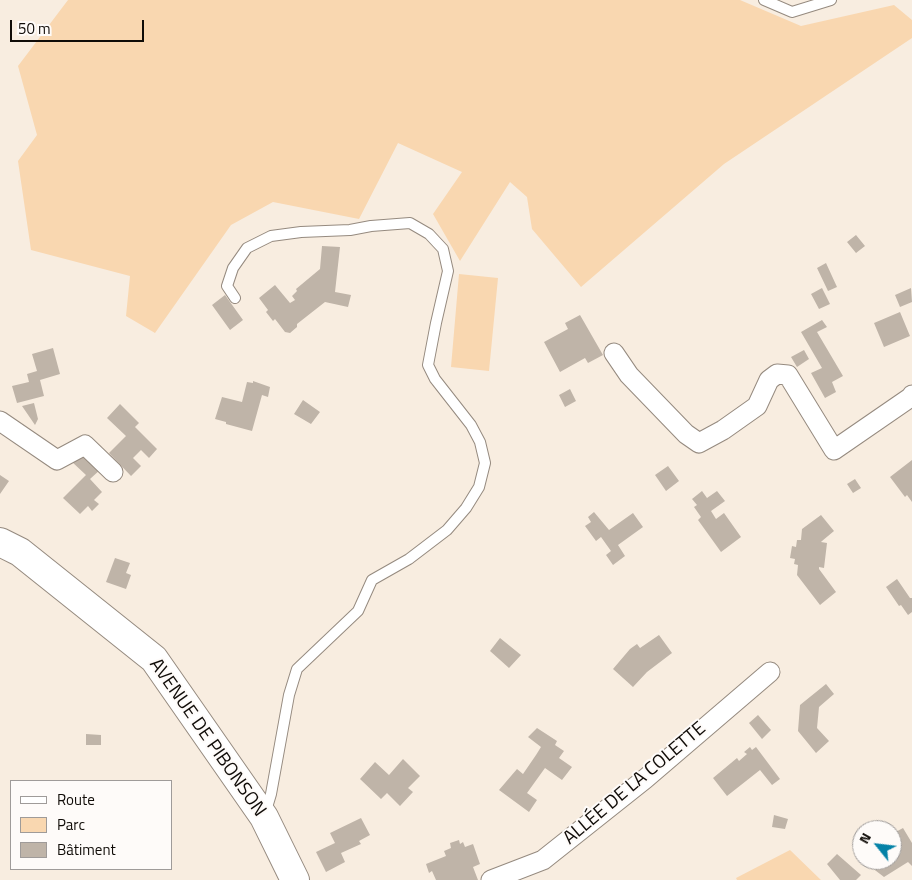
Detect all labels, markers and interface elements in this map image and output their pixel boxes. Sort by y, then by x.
scale bar [12,10,146,42]
text: 50 m [18,17,51,40]
street label: AVENUE DE PIBONSON [144,655,270,821]
street label: ALLÉE DE LA COLETTE [559,718,711,850]
legend [10,780,172,870]
text: Route [57,788,95,811]
text: Parc [57,813,85,836]
north arrow [852,820,902,870]
text: N [853,829,876,847]
text: Bâtiment [57,838,116,861]

